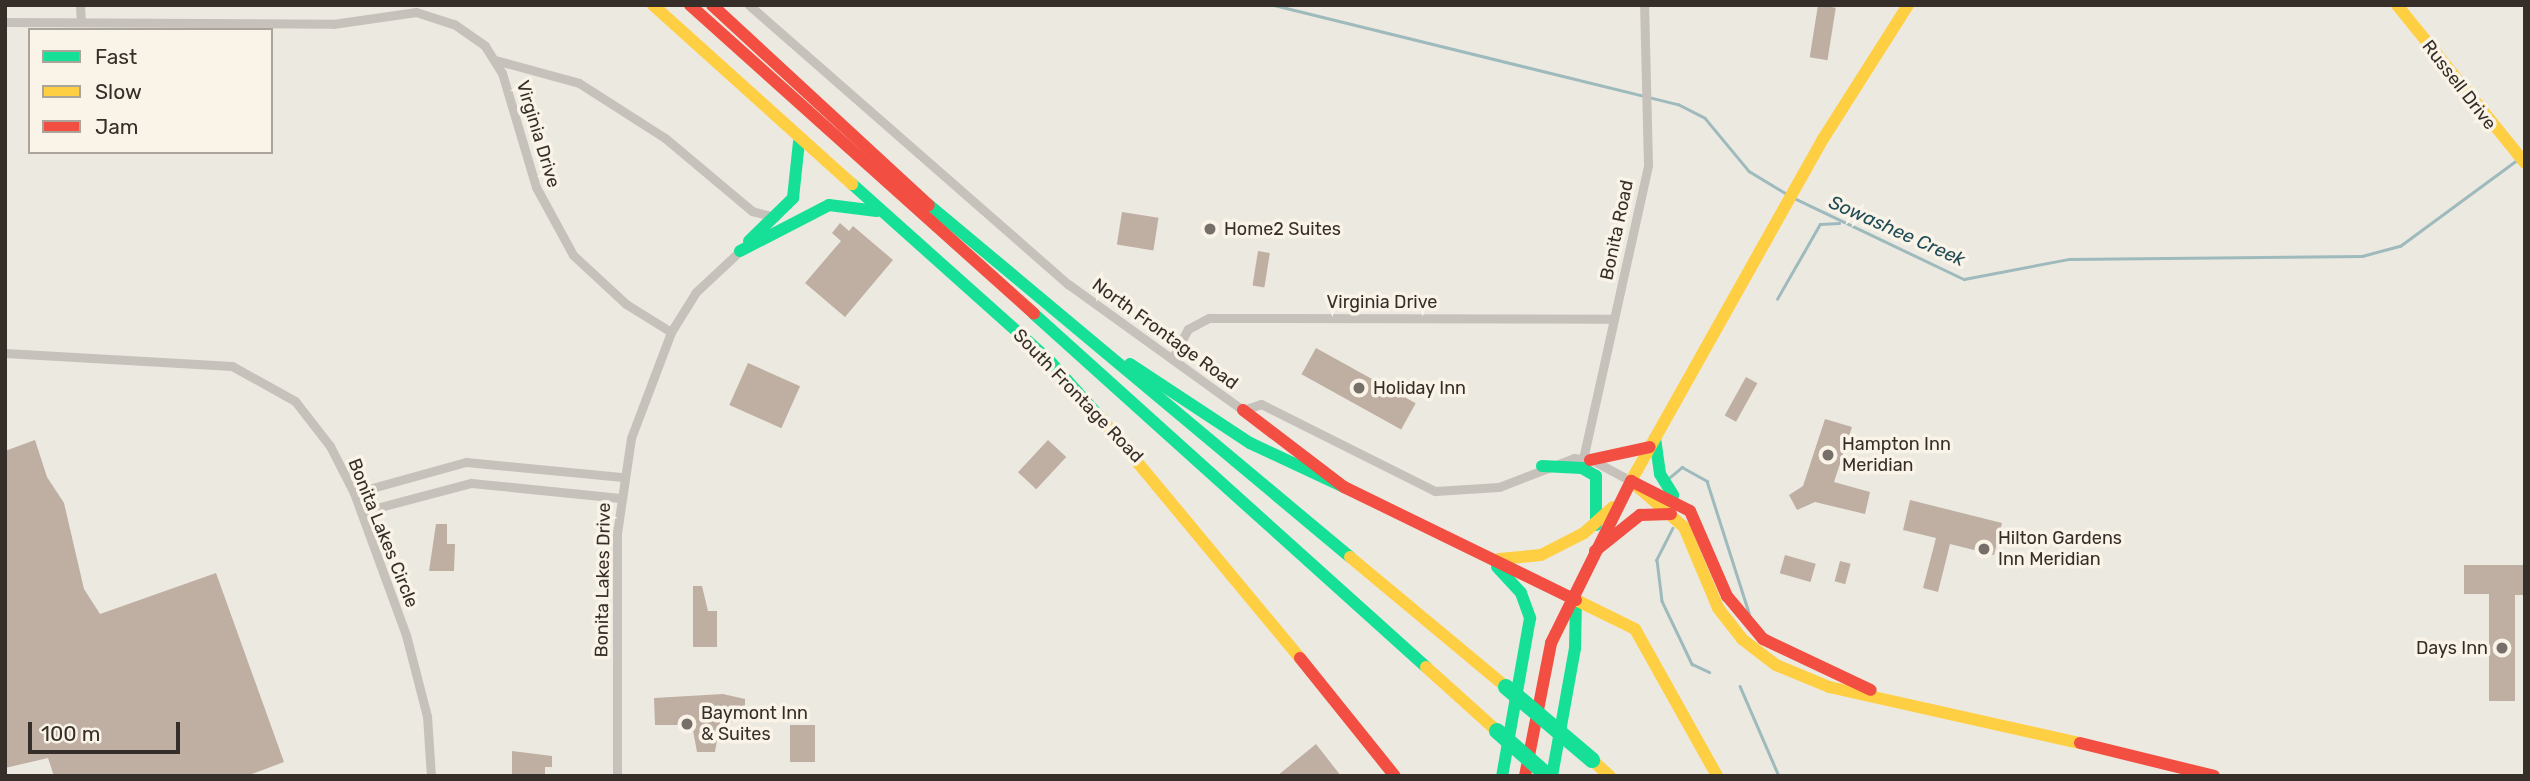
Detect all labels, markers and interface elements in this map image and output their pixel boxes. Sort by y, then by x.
legend [28,28,273,154]
street label: Russell Drive [2417,36,2501,134]
text: Fast [95,44,137,69]
street label: Virginia Drive [511,78,565,190]
text: Slow [95,79,142,104]
text: Jam [95,114,139,139]
street label: Bonita Road [1596,178,1638,282]
water label: Sowashee Creek [1825,191,1969,271]
place label: Home2 Suites [1224,218,1341,240]
marker: Home2 Suites [1202,221,1218,237]
street label: North Frontage Road [1088,274,1242,394]
street label: Virginia Drive [1327,291,1437,313]
street label: South Frontage Road [1009,325,1147,467]
place label: Holiday Inn [1373,377,1466,399]
marker: Holiday Inn [1351,380,1367,396]
place label: Hampton Inn Meridian [1842,434,1951,476]
marker: Hampton Inn Meridian [1820,447,1836,463]
street label: Bonita Lakes Circle [343,455,423,611]
street label: Bonita Lakes Drive [591,502,615,658]
place label: Hilton Gardens Inn Meridian [1998,528,2122,570]
marker: Hilton Gardens Inn Meridian [1976,541,1992,557]
place label: Days Inn [2416,637,2488,659]
marker: Days Inn [2494,640,2510,656]
place label: Baymont Inn & Suites [701,703,808,746]
scale bar [32,708,184,752]
marker: Baymont Inn & Suites [679,716,695,732]
text: 100 m [41,721,100,746]

